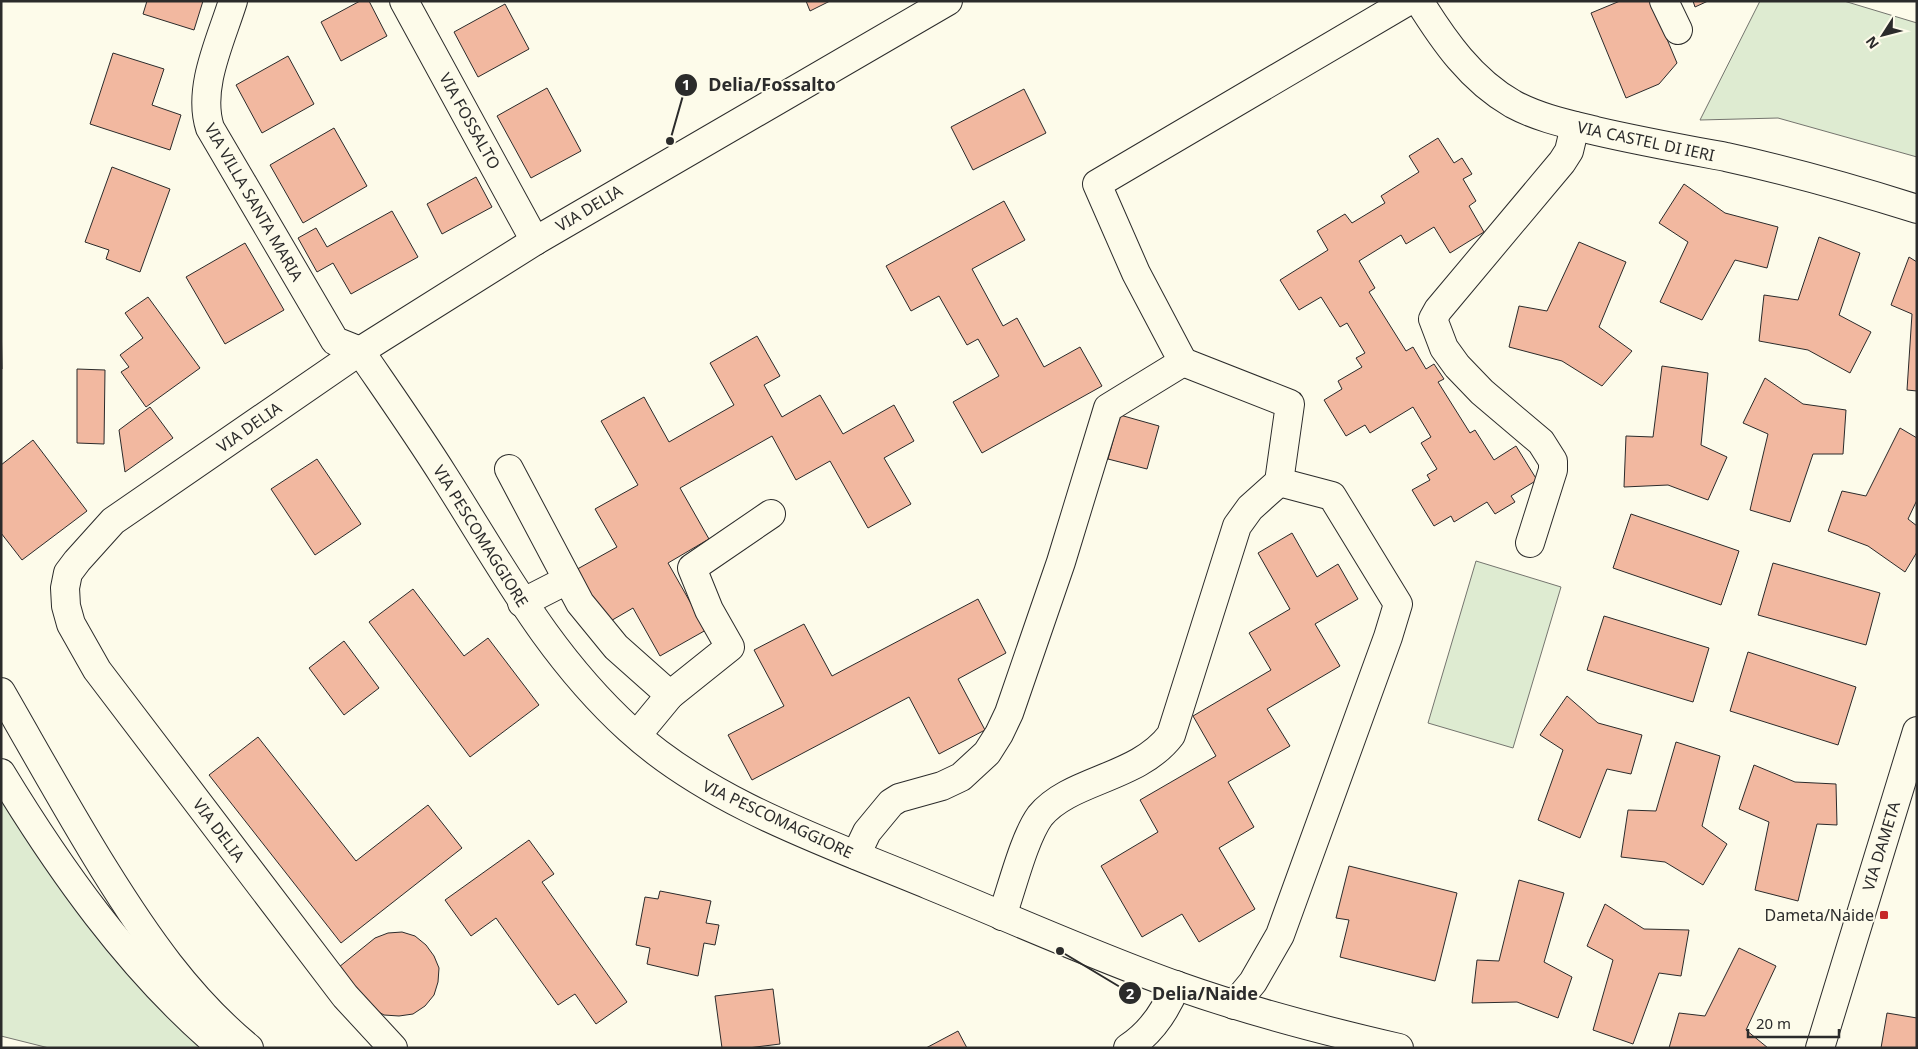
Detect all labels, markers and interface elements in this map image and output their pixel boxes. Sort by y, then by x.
north arrow [1858,10,1908,60]
text: N [1861,33,1883,53]
callout: Delia/Fossalto [673,68,845,101]
street label: VIA FOSSALTO [434,69,506,173]
text: Delia/Fossalto [708,72,836,96]
text: 1 [682,74,690,94]
street label: VIA CASTEL DI IERI [1575,116,1717,166]
street label: VIA VILLA SANTA MARIA [200,119,309,286]
street label: VIA DELIA [552,179,627,236]
street label: VIA DELIA [212,396,286,457]
street label: VIA PESCOMAGGIORE [428,461,534,611]
street label: VIA PESCOMAGGIORE [699,774,857,864]
street label: VIA DELIA [188,794,251,867]
street label: VIA DAMETA [1857,798,1905,893]
place label: Dameta/Naide [1765,904,1874,926]
marker: Dameta/Naide [1878,909,1890,921]
callout: Delia/Naide [1117,977,1268,1010]
text: Delia/Naide [1152,981,1258,1005]
text: 2 [1126,983,1135,1003]
scale bar [1748,1006,1839,1038]
text: 20 m [1756,1013,1791,1033]

